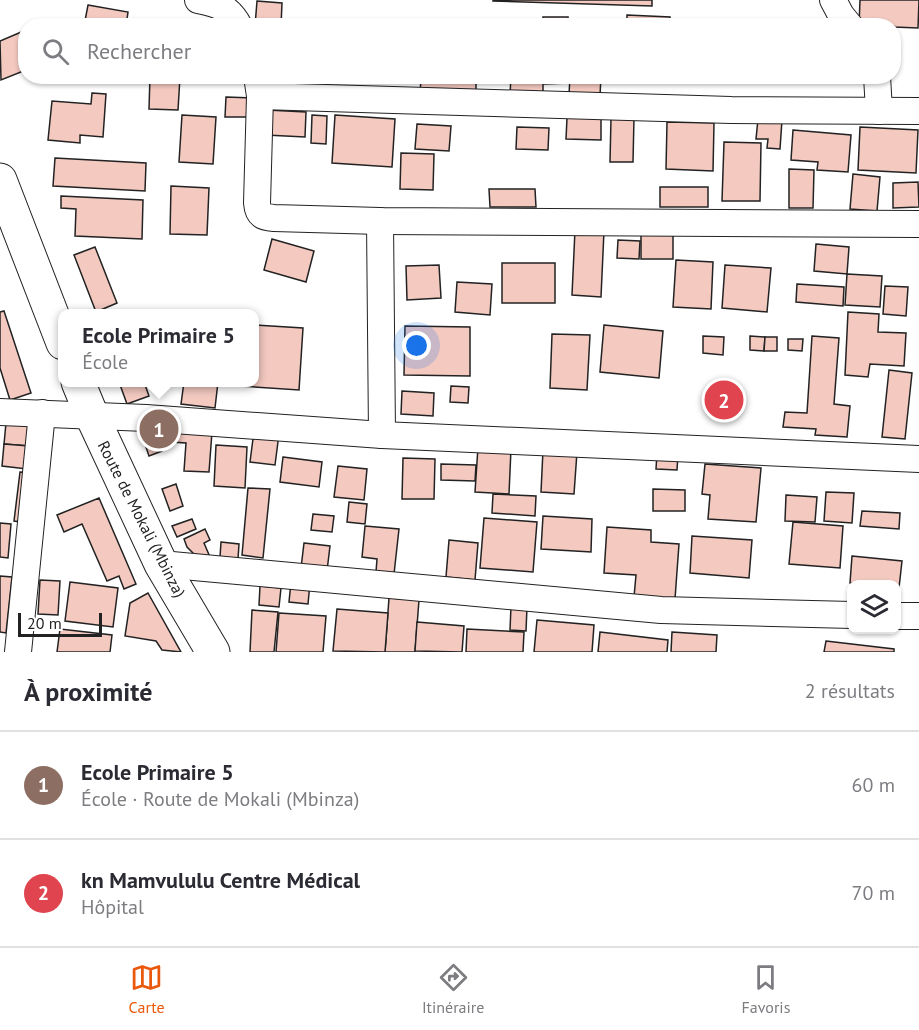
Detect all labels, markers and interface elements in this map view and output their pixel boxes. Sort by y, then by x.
search box [18,18,901,84]
icon: search [39,35,72,68]
text: Rechercher [87,37,191,65]
popup [58,309,259,387]
text: Ecole Primaire 5 [82,321,235,349]
your location [402,331,431,360]
text: École [82,349,128,375]
pin: 2 [704,378,744,422]
pin: 1 [140,406,178,452]
street label: Route de Mokali (Mbinza) [94,437,190,601]
map controls [847,580,901,634]
button: layers [847,580,901,634]
scale bar [18,610,102,638]
text: 20 m [27,613,62,633]
text: À proximité [24,675,152,708]
text: 2 résultats [805,678,895,704]
text: Ecole Primaire 5 [81,758,234,786]
text: 1 [38,772,49,798]
text: 60 m [852,772,895,798]
text: École · Route de Mokali (Mbinza) [81,786,359,812]
text: kn Mamvululu Centre Médical [81,866,360,894]
text: 2 [38,880,49,906]
text: 70 m [852,880,895,906]
text: Hôpital [81,894,144,920]
tab: Carte [129,961,165,1017]
tab: Itinéraire [422,961,484,1017]
tab: Favoris [742,961,790,1017]

